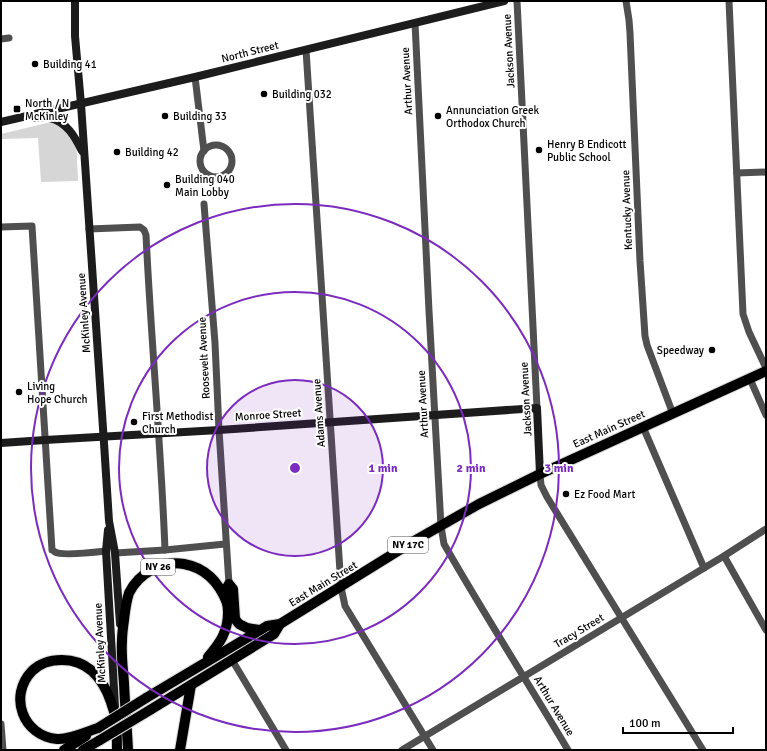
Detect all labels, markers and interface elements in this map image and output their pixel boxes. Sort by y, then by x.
street label: Jackson Avenue [501,14,517,88]
street label: North Street [220,39,280,65]
street label: Arthur Avenue [399,47,415,115]
place label: Building 41 [43,58,97,71]
marker: Building 41 [30,59,40,69]
place label: Building 032 [272,88,332,101]
marker: Building 032 [259,89,269,99]
place label: North / N McKinley [25,97,69,123]
marker: North / N McKinley [12,104,22,114]
place label: Annunciation Greek Orthodox Church [446,104,539,130]
place label: Building 33 [173,110,227,123]
marker: Building 33 [160,111,170,121]
marker: Annunciation Greek Orthodox Church [433,111,443,121]
place label: Henry B Endicott Public School [547,138,626,164]
marker: Henry B Endicott Public School [534,145,544,155]
place label: Building 42 [125,146,179,159]
marker: Building 42 [112,147,122,157]
street label: Kentucky Avenue [619,170,635,250]
place label: Building 040 Main Lobby [175,173,235,199]
marker: Building 040 Main Lobby [162,180,172,190]
street label: McKinley Avenue [75,273,93,353]
street label: Roosevelt Avenue [195,317,213,399]
place label: Speedway [657,344,705,357]
marker: Speedway [707,345,717,355]
street label: Jackson Avenue [518,362,534,436]
street label: Arthur Avenue [415,370,431,438]
street label: Adams Avenue [310,378,328,448]
place label: Living Hope Church [27,380,88,406]
marker: Living Hope Church [14,387,24,397]
street label: Monroe Street [234,406,302,424]
street label: East Main Street [571,407,647,451]
place label: First Methodist Church [142,410,213,436]
marker: First Methodist Church [129,417,139,427]
centre of rings [288,461,302,475]
text: 1 min [369,461,398,476]
text: 2 min [457,461,486,476]
text: 3 min [545,461,574,476]
place label: Ez Food Mart [574,488,635,501]
marker: Ez Food Mart [561,489,571,499]
road number: NY 17C [388,537,428,553]
street label: East Main Street [286,558,360,609]
road number: NY 26 [141,559,175,575]
street label: McKinley Avenue [91,603,109,683]
street label: Tracy Street [552,611,606,651]
street label: Arthur Avenue [531,674,577,738]
scale bar [623,709,733,735]
text: 100 m [629,716,661,731]

